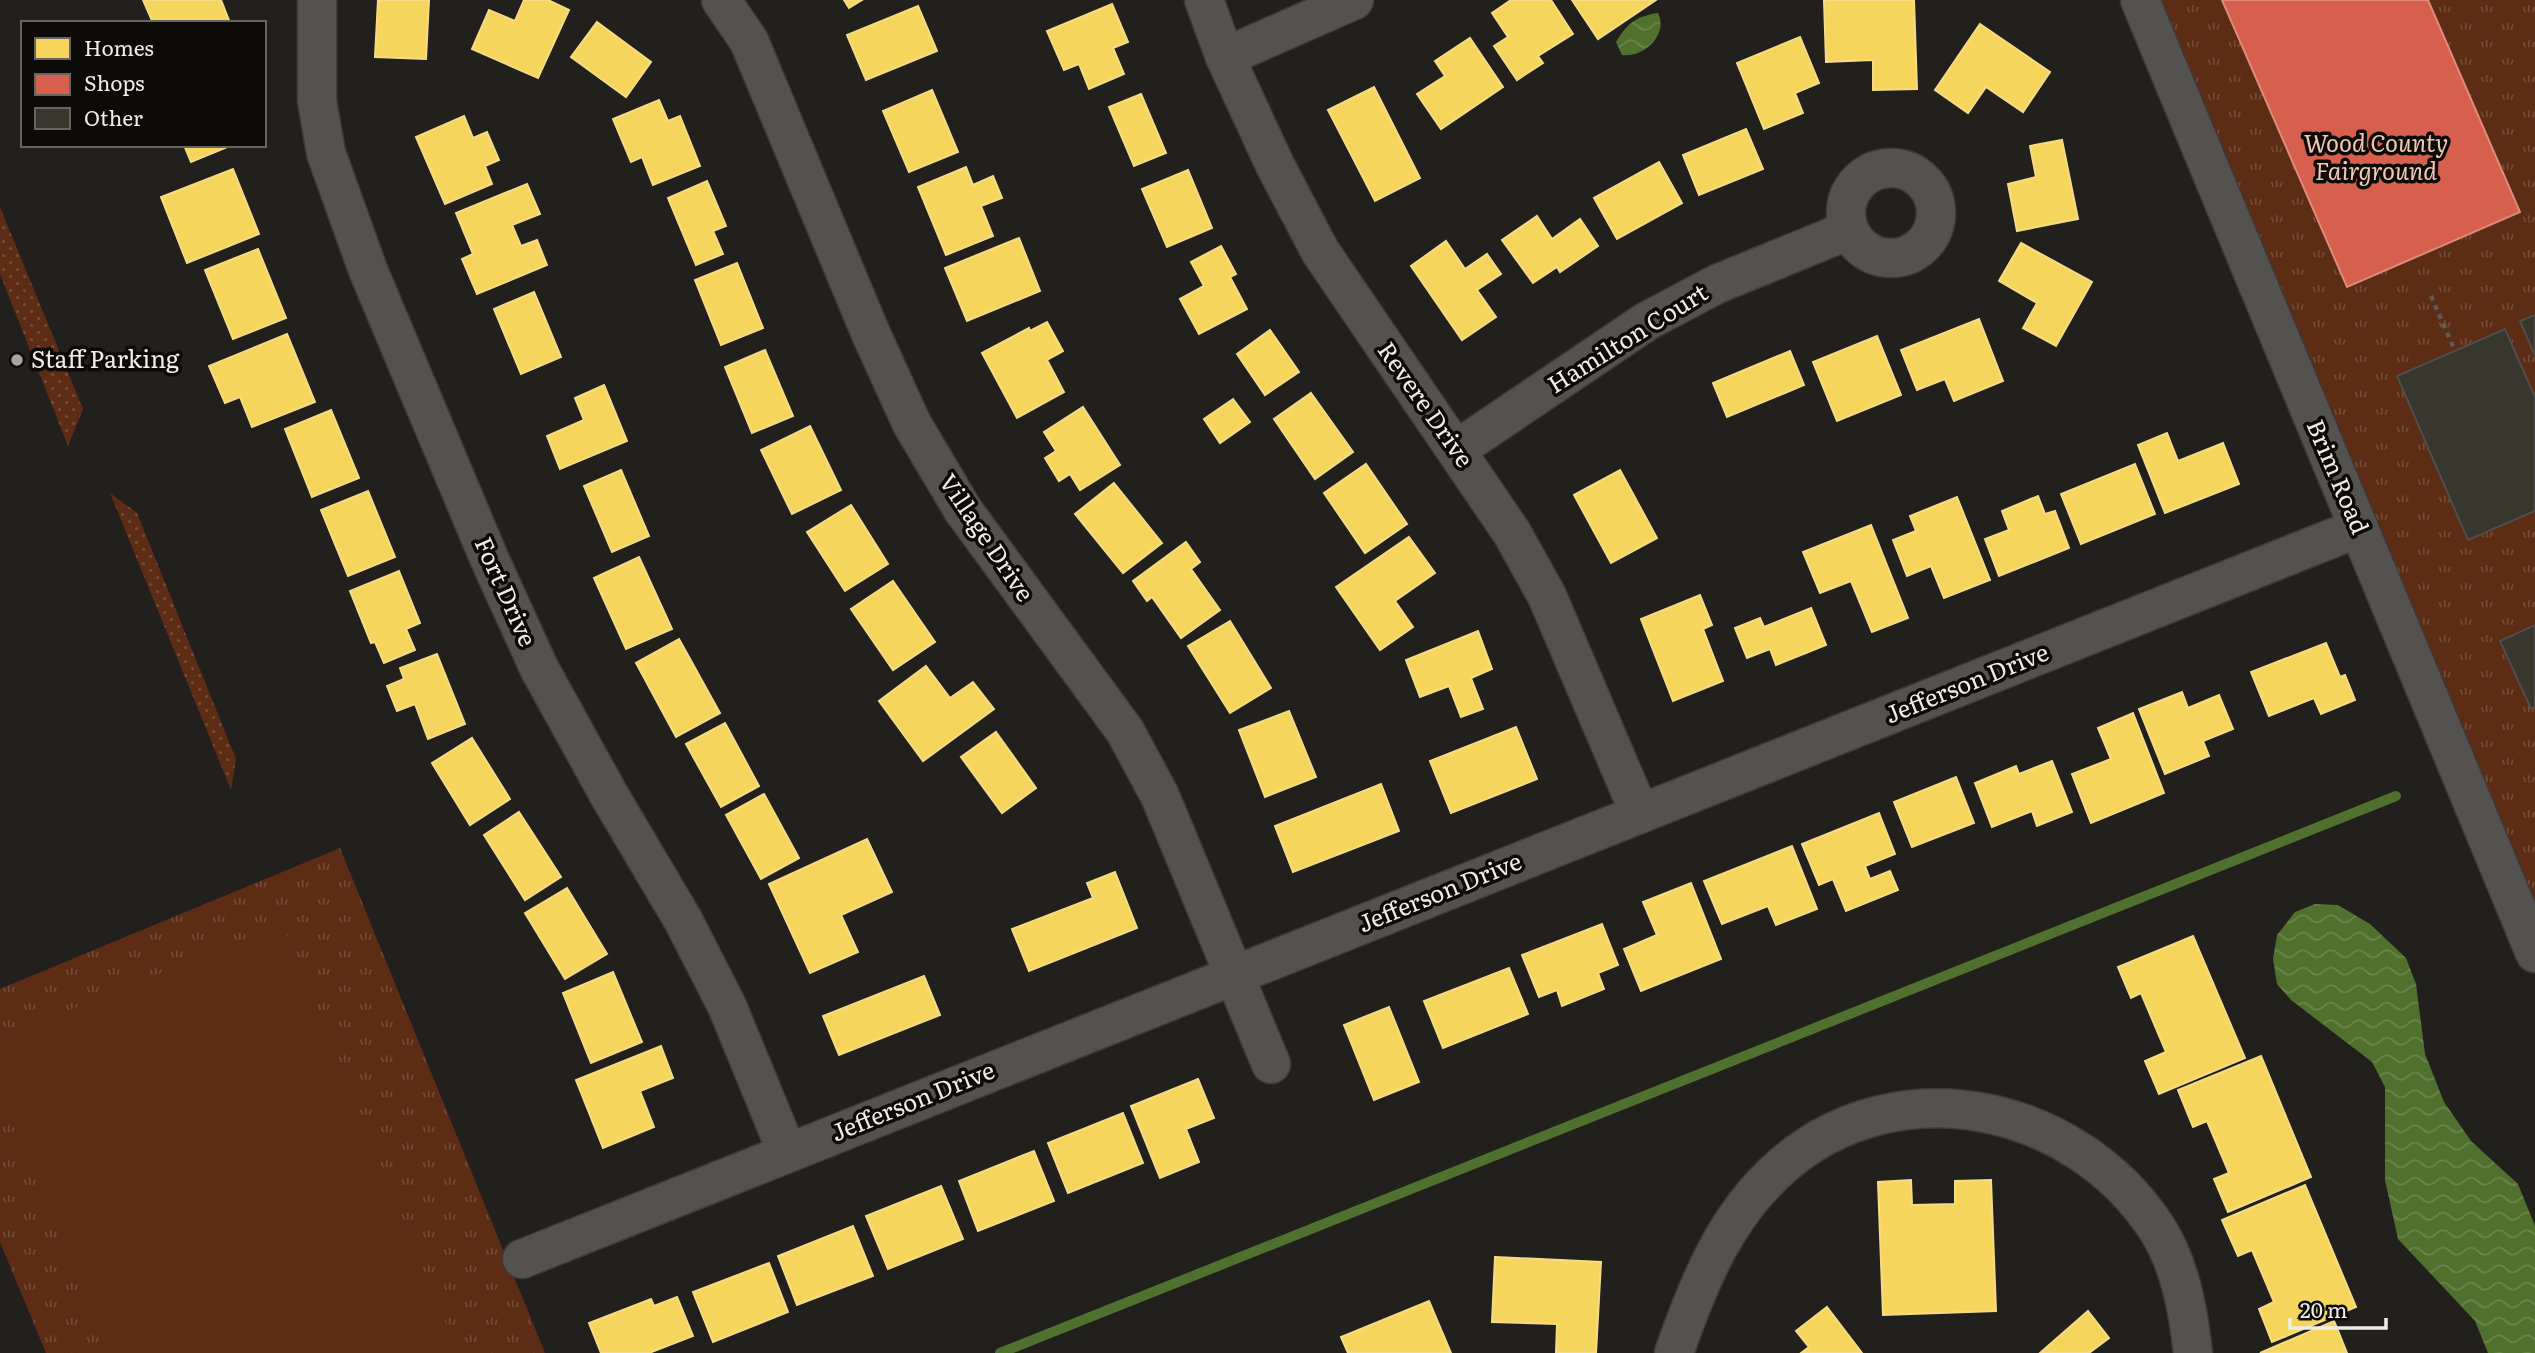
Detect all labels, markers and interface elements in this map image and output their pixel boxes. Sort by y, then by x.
legend [21,21,266,147]
text: Homes [84,31,154,62]
text: Shops [84,66,145,97]
text: Other [84,101,143,132]
park label: Wood County Fairground [2304,124,2448,187]
street label: Hamilton Court [1540,273,1714,400]
street label: Revere Drive [1371,334,1483,473]
place label: Staff Parking [31,340,180,375]
marker: Staff Parking [9,352,25,368]
street label: Brim Road [2299,413,2379,539]
street label: Village Drive [932,466,1044,608]
street label: Fort Drive [468,531,547,651]
street label: Jefferson Drive [1879,633,2053,730]
street label: Jefferson Drive [1352,842,1526,939]
street label: Jefferson Drive [825,1051,999,1148]
scale bar [2290,1286,2386,1330]
text: 20 m [2300,1293,2347,1324]

